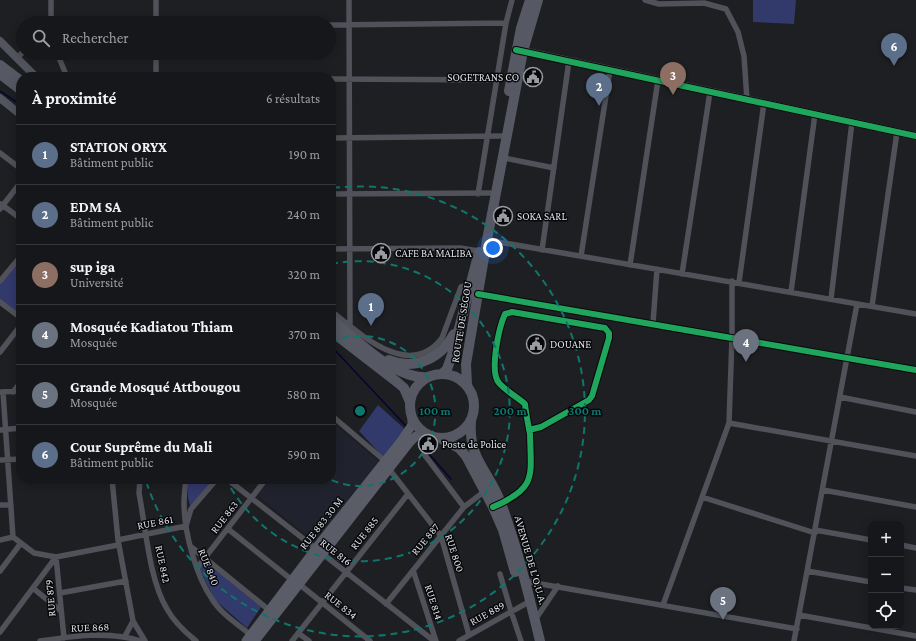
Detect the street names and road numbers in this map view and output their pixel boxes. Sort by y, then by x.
street label: ROUTE DE SÉGOU [449,280,473,364]
street label: RUE 883 30 M [297,495,345,551]
street label: RUE 863 [208,499,240,535]
street label: RUE 861 [136,513,174,531]
street label: RUE 885 [348,514,380,552]
street label: AVENUE DE L'O.U.A. [513,514,549,606]
street label: RUE 887 [409,521,441,557]
street label: RUE 800 [443,532,467,574]
street label: RUE 816 [318,536,354,568]
street label: RUE 842 [153,544,173,584]
street label: RUE 840 [196,547,222,587]
street label: RUE 879 [42,579,58,617]
street label: RUE 814 [423,583,445,621]
street label: RUE 834 [322,589,360,622]
street label: RUE 889 [467,598,507,628]
street label: RUE 868 [71,620,110,634]

